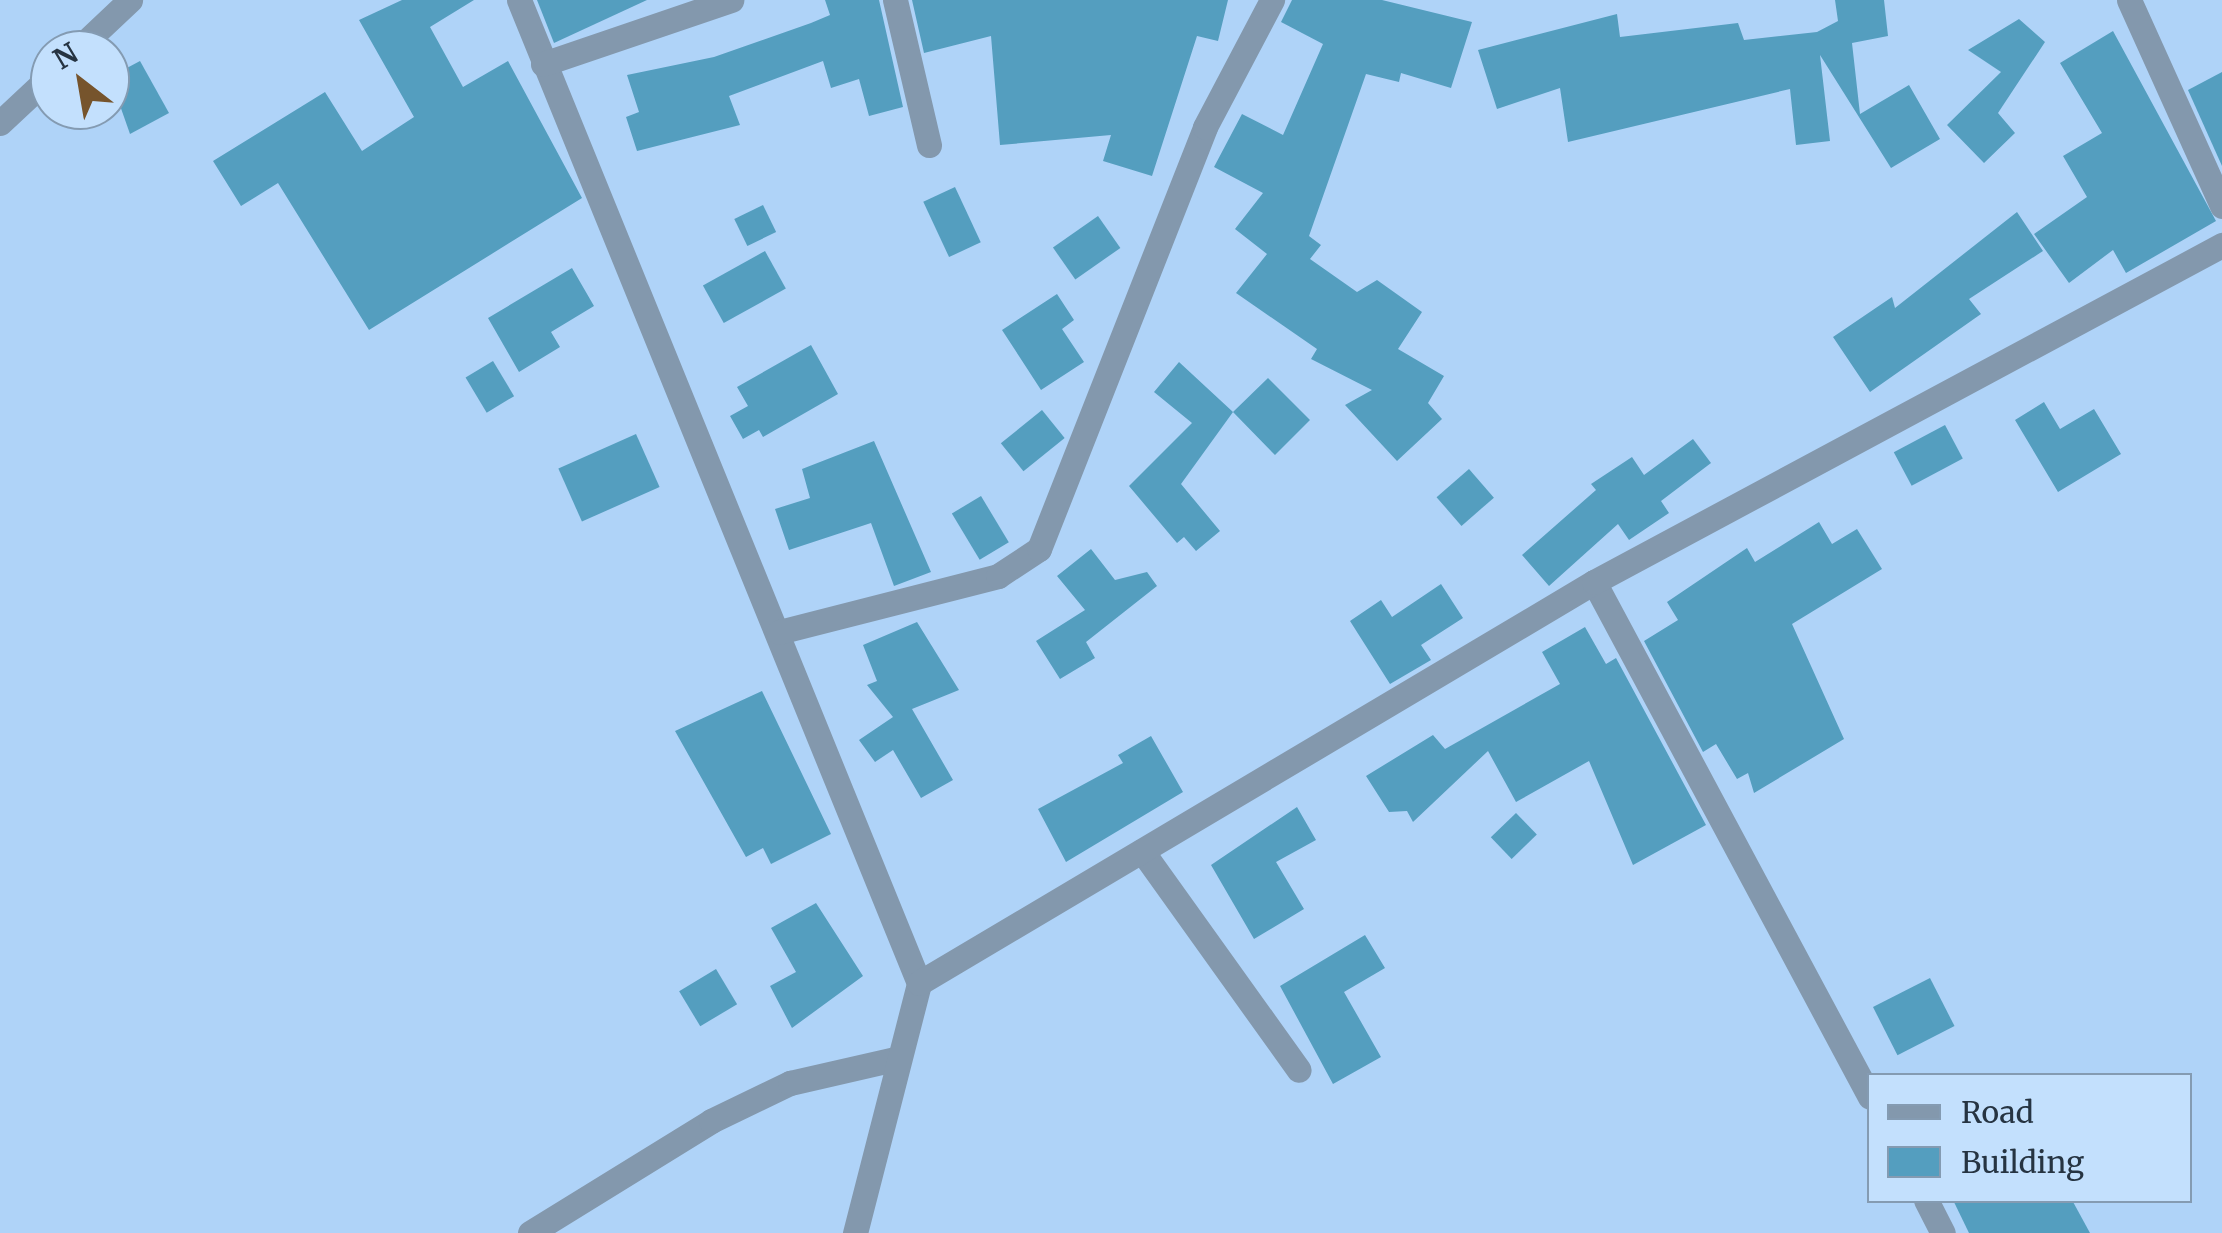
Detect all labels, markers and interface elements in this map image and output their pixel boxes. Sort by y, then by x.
north arrow [30,30,130,130]
text: N [47,35,84,77]
legend [1867,1073,2192,1203]
text: Road [1961,1093,2034,1131]
text: Building [1961,1143,2084,1181]

